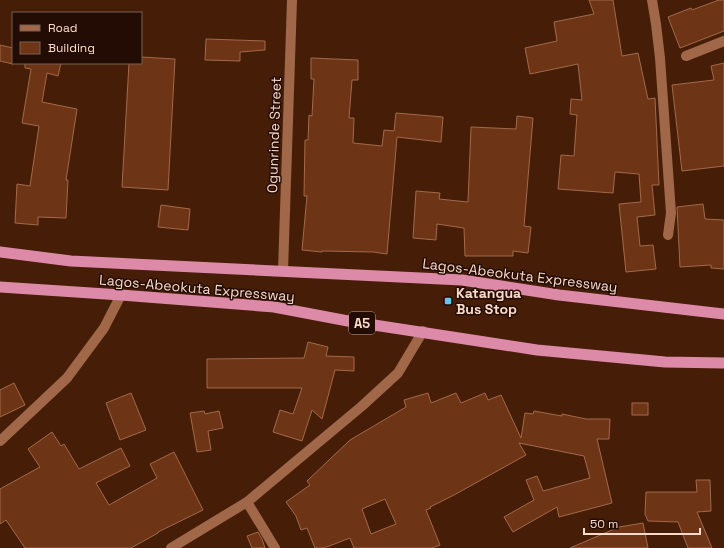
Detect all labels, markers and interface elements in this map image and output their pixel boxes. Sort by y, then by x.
legend [12,12,142,64]
text: Road [48,20,77,36]
text: Building [48,40,95,56]
street label: Ogunrinde Street [263,76,285,194]
street label: Lagos-Abeokuta Expressway [421,254,619,296]
street label: Lagos-Abeokuta Expressway [98,270,296,306]
place label: Katangua Bus Stop [456,284,521,318]
marker: Katangua Bus Stop [443,296,453,306]
road number: A5 [349,312,375,334]
scale bar [584,510,700,536]
text: 50 m [590,516,618,532]

